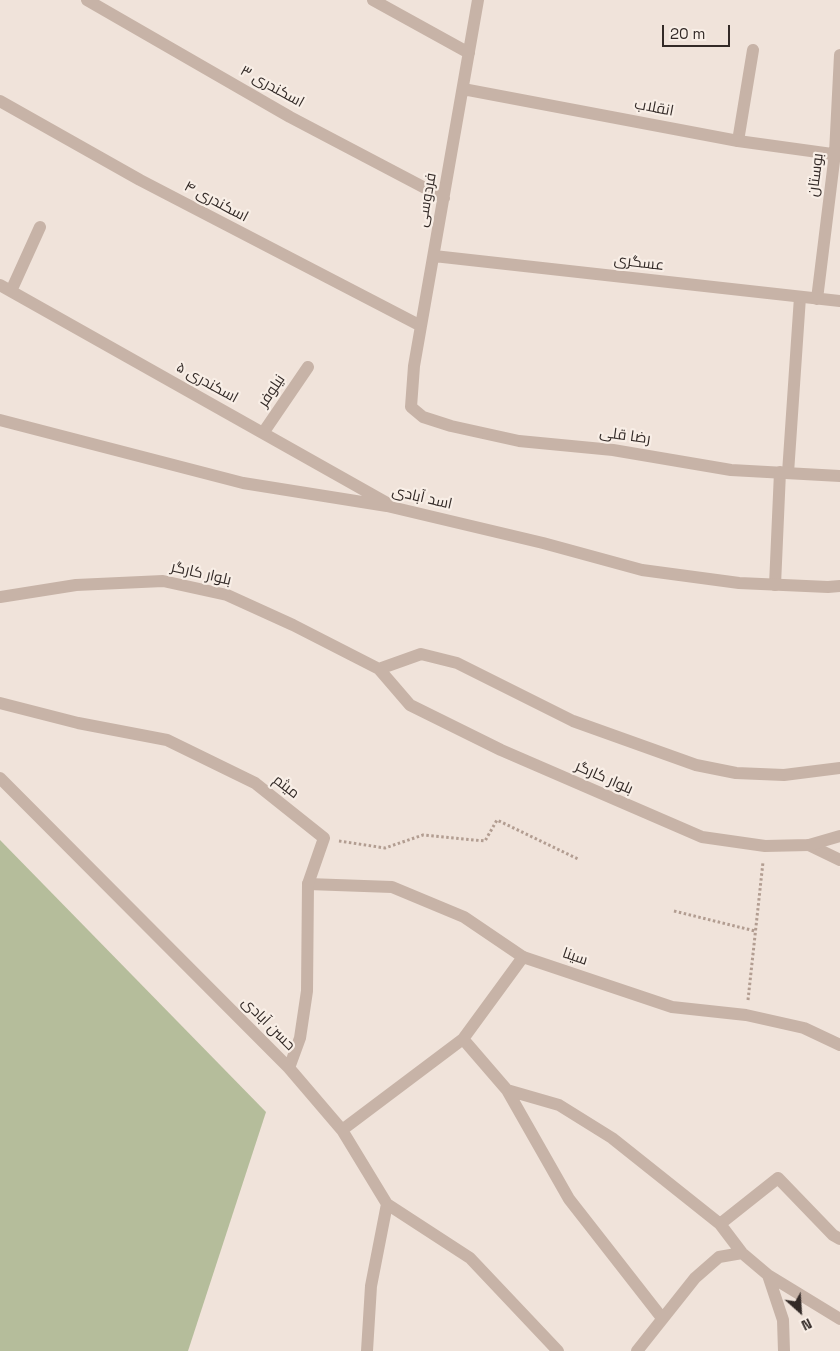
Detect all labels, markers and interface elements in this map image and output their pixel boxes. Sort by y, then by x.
scale bar [665,15,732,47]
text: 20 m [670,24,705,43]
street label: اسکندری ۳ [237,62,307,112]
street label: انقلاب [633,95,675,121]
street label: بوستان [804,152,828,198]
street label: فردوسی [413,172,441,228]
street label: اسکندری ۴ [181,178,251,226]
street label: عسگری [613,251,665,275]
street label: اسکندری ۵ [173,359,241,407]
street label: نیلوفر [255,371,289,411]
street label: رضا قلی [598,424,652,448]
street label: اسد آبادی [390,482,454,514]
street label: بلوار کارگر [169,558,233,590]
street label: بلوار کارگر [572,757,636,799]
street label: میثم [269,771,303,803]
street label: سینا [560,944,590,970]
street label: حسن آبادی [237,993,299,1055]
north arrow [775,1286,825,1336]
text: N [798,1314,815,1335]

